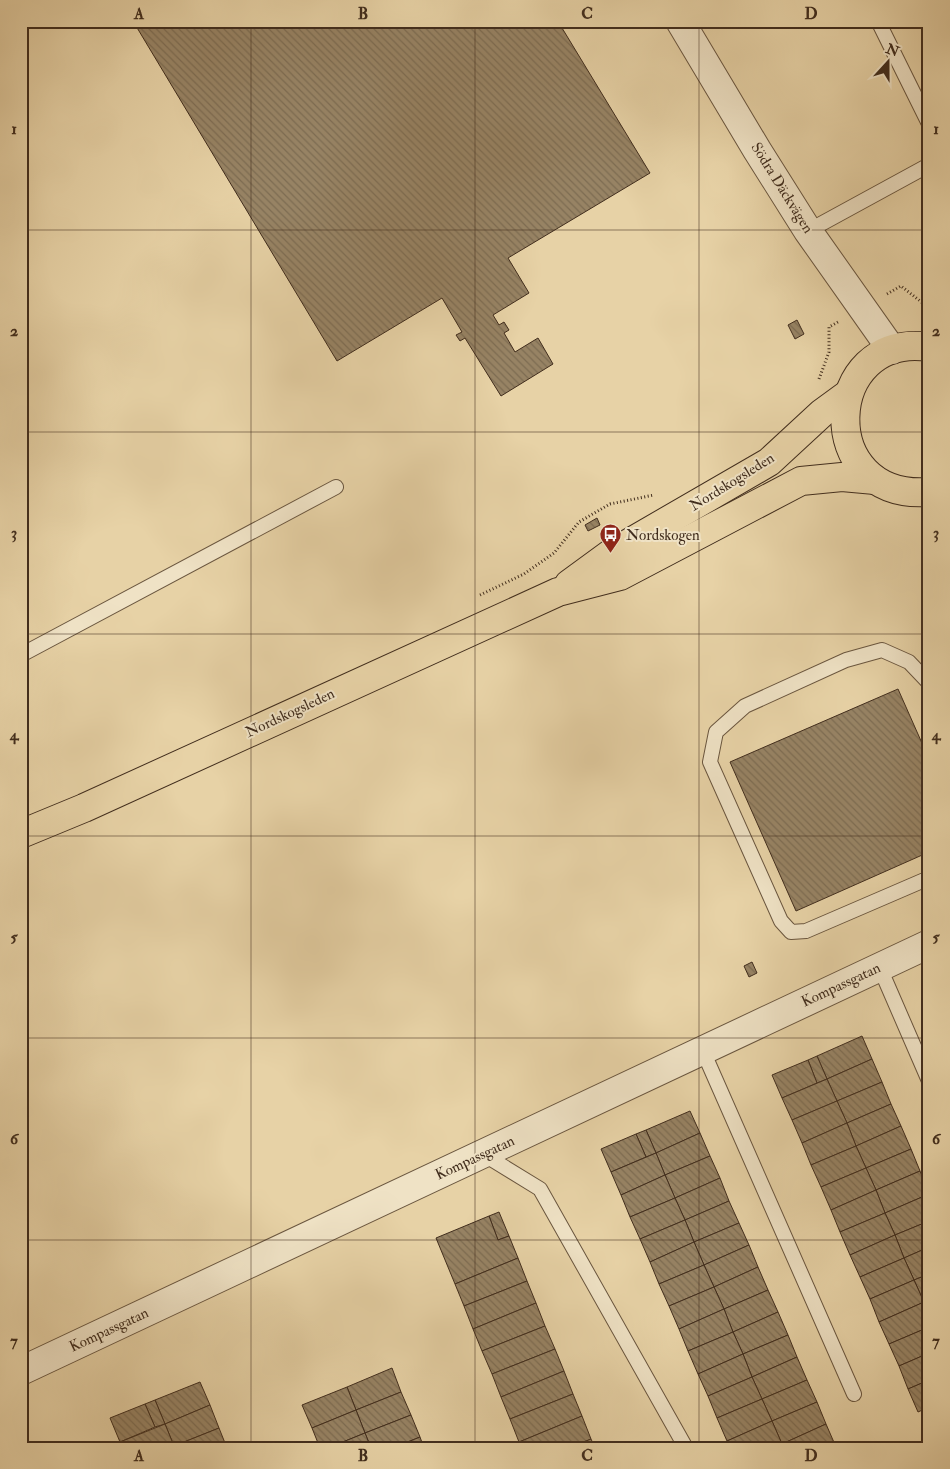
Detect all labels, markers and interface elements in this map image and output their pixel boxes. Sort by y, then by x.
text: A [133,4,145,24]
text: B [358,4,368,24]
text: C [581,4,593,24]
text: D [804,4,818,24]
north arrow [862,38,912,88]
text: N [883,40,902,61]
text: 1 [11,119,17,139]
text: 1 [933,119,939,139]
street label: Södra Däckvägen [747,139,818,237]
text: 2 [10,321,18,341]
text: 2 [932,321,940,341]
street label: Nordskogsleden [686,448,778,516]
text: 3 [11,523,17,543]
bus stop icon: Nordskogen [598,523,622,554]
text: 3 [933,523,939,543]
place label: Nordskogen [626,526,700,545]
street label: Nordskogsleden [242,684,338,742]
text: 4 [9,725,20,745]
text: 4 [931,725,942,745]
text: 5 [10,927,18,947]
text: 5 [932,927,940,947]
street label: Kompassgatan [798,958,884,1013]
text: 6 [10,1129,20,1149]
text: 6 [932,1129,942,1149]
street label: Kompassgatan [432,1131,518,1186]
street label: Kompassgatan [66,1303,152,1358]
text: 7 [10,1331,18,1351]
text: 7 [932,1331,940,1351]
text: A [133,1446,145,1466]
text: B [358,1446,368,1466]
text: C [581,1446,593,1466]
text: D [804,1446,818,1466]

